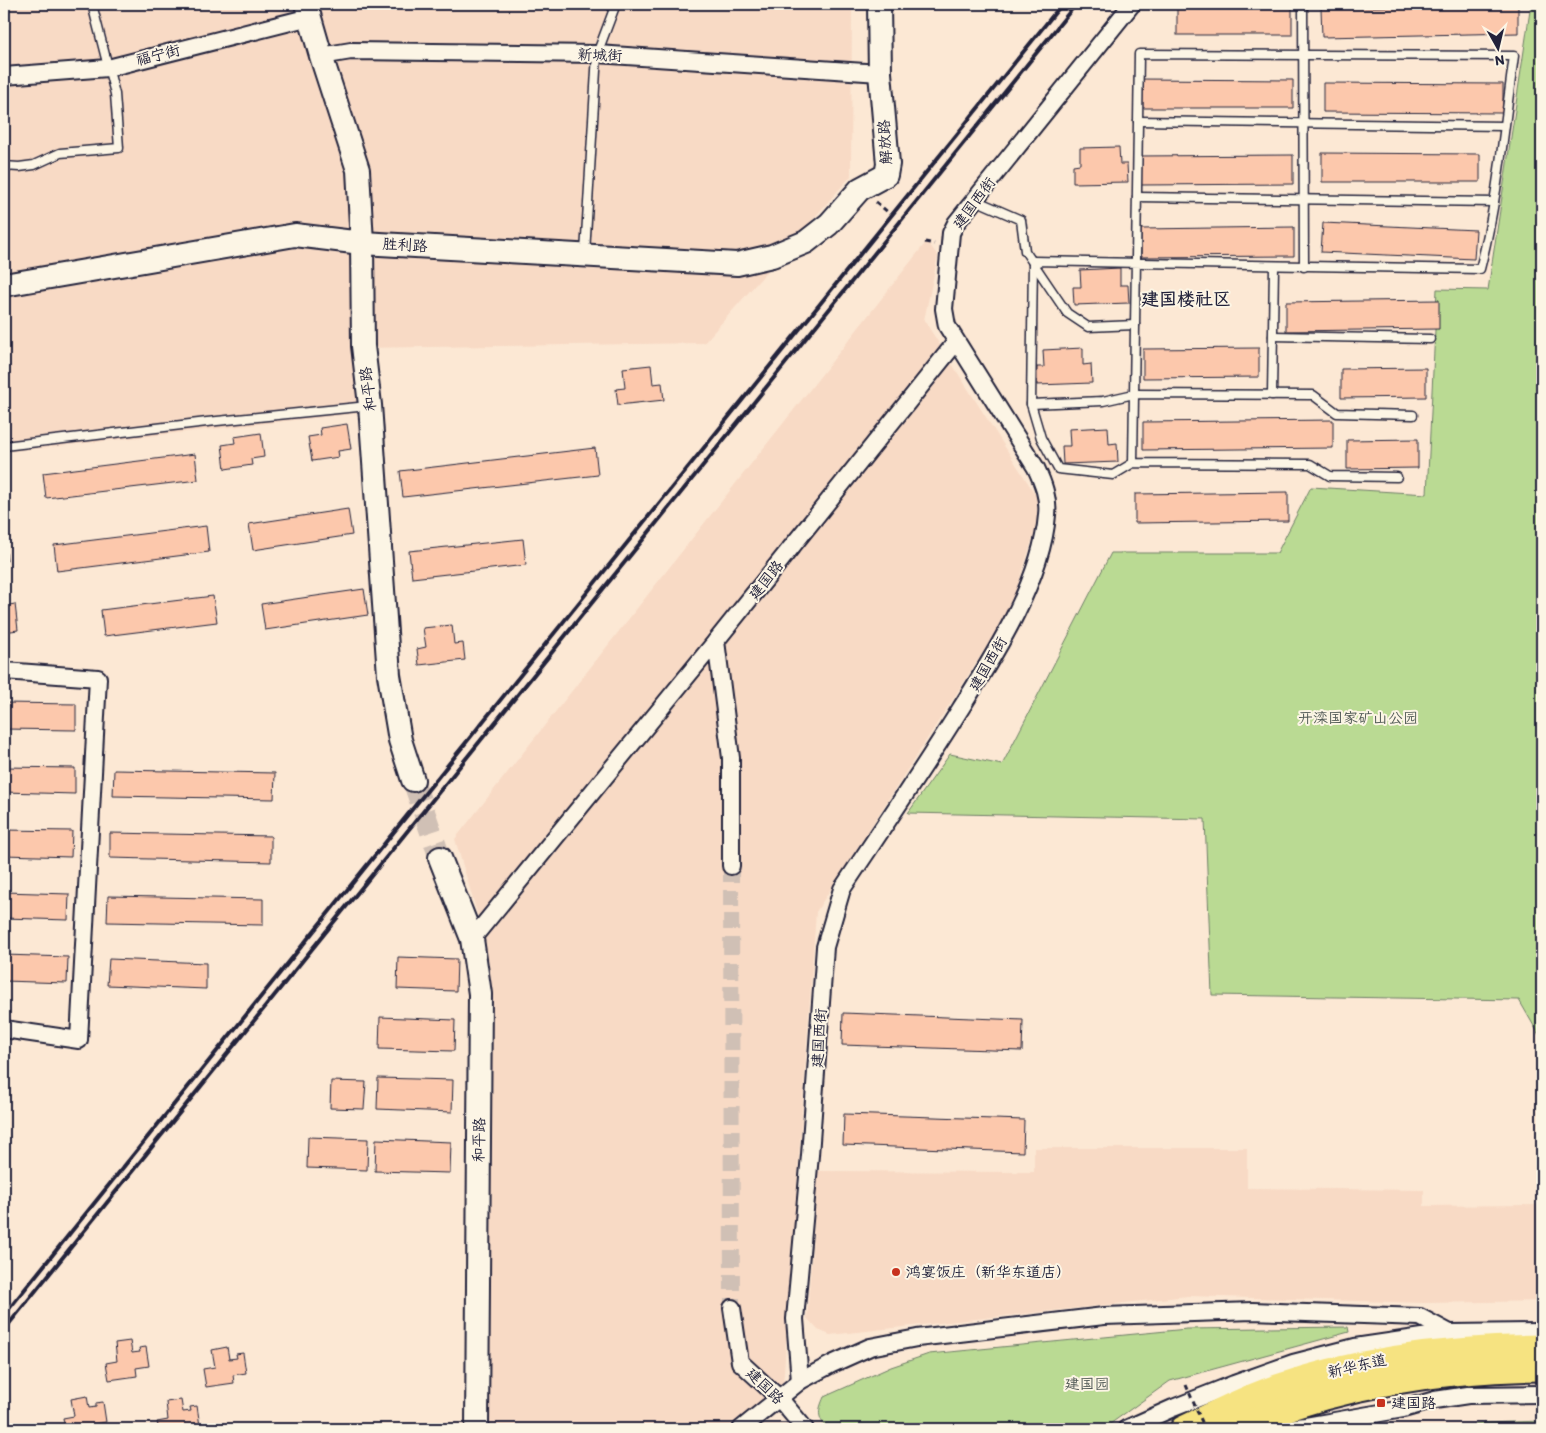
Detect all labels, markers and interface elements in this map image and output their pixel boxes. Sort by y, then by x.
north arrow [1474,22,1524,72]
street label: 福宁街 [134,41,182,69]
street label: 新城街 [577,45,623,65]
text: N [1494,51,1506,69]
street label: 解放路 [875,119,895,165]
street label: 建国西街 [949,174,999,232]
street label: 胜利路 [382,235,428,255]
district label: 建国楼社区 [1141,288,1231,310]
street label: 和平路 [356,366,380,412]
street label: 建国路 [745,557,787,603]
street label: 建国西街 [965,634,1011,694]
park label: 开滦国家矿山公园 [1298,709,1418,727]
street label: 建国西街 [808,1007,830,1069]
street label: 和平路 [470,1117,488,1163]
place label: 鸿宴饭庄（新华东道店） [906,1263,1071,1281]
marker: 鸿宴饭庄（新华东道店） [890,1266,902,1278]
street label: 新华东道 [1326,1350,1388,1382]
street label: 建国路 [743,1364,787,1408]
park label: 建国园 [1064,1375,1110,1393]
place label: 建国路 [1391,1394,1436,1412]
marker: 建国路 [1375,1397,1387,1409]

